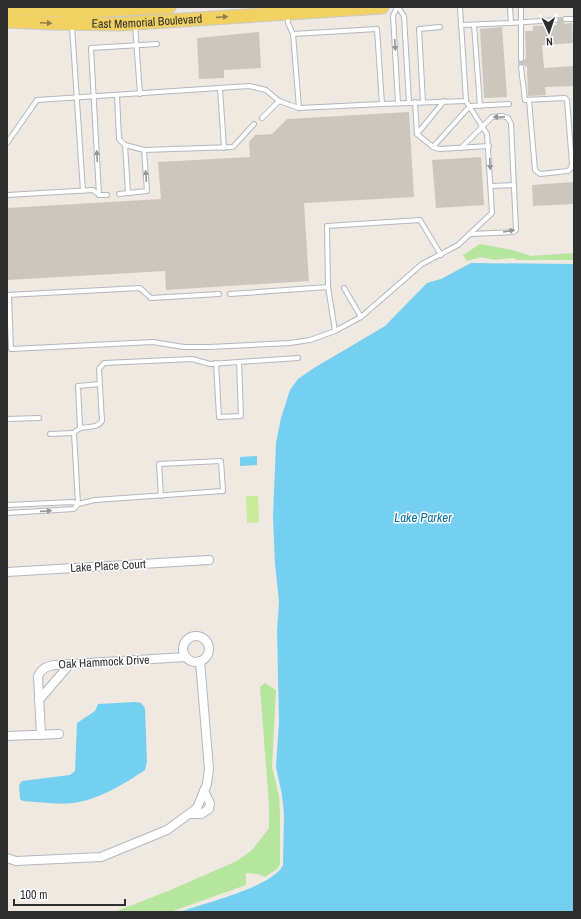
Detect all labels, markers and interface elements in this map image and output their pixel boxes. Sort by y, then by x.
street label: East Memorial Boulevard [91,11,203,32]
north arrow [529,12,569,52]
one-way arrow [216,14,228,21]
one-way arrow [40,20,53,26]
text: N [546,35,553,49]
one-way arrow [391,39,398,51]
one-way arrow [492,114,505,120]
one-way arrow [93,150,100,162]
one-way arrow [486,158,493,170]
one-way arrow [142,170,149,182]
one-way arrow [503,228,515,234]
one-way arrow [40,507,52,514]
water label: Lake Parker [394,509,452,526]
street label: Lake Place Court [70,556,146,576]
street label: Oak Hammock Drive [58,652,150,672]
scale bar [14,881,125,907]
text: 100 m [20,887,47,903]

